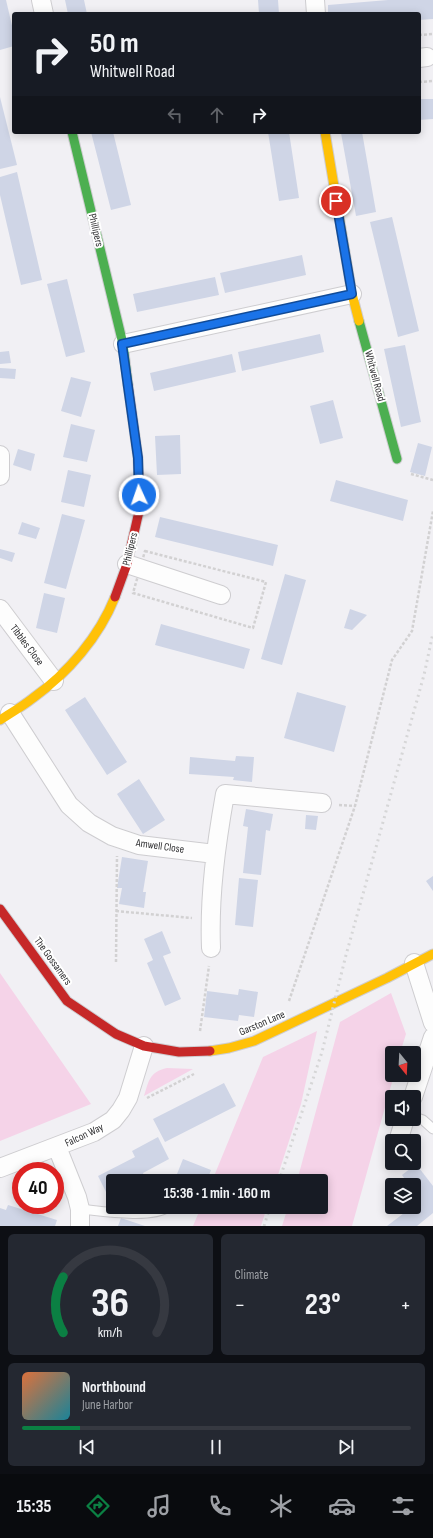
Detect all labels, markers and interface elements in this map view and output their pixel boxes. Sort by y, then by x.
text: 50 m [90,27,139,60]
icon: right [24,28,76,80]
text: Whitwell Road [90,61,175,82]
icon: left [164,104,186,126]
icon: ahead [206,104,228,126]
icon: right [248,104,270,126]
pin [319,184,353,218]
icon: arrive [325,190,347,212]
street label: Phillipers [86,212,106,248]
street label: Whitwell Road [362,349,388,403]
position arrow [118,474,160,516]
street label: Phillipers [120,531,140,567]
street label: Tibbles Close [7,622,47,668]
street label: Amwell Close [134,836,185,856]
street label: The Gossamers [31,935,75,987]
street label: Garston Lane [237,1008,287,1038]
north arrow [385,1046,421,1082]
map controls [385,1046,421,1214]
button: sound [385,1090,421,1126]
street label: Falcon Way [63,1120,106,1150]
button: search [385,1134,421,1170]
speed limit sign: 40 [12,1162,64,1214]
button: layers [385,1178,421,1214]
text: 15:36 · 1 min · 160 m [164,1184,270,1203]
text: Climate [235,1267,268,1283]
text: 36 [91,1278,129,1327]
text: 23° [305,1287,341,1323]
text: − [235,1292,245,1319]
text: + [400,1292,411,1319]
text: km/h [98,1323,123,1340]
text: Northbound [82,1378,146,1397]
text: June Harbor [82,1397,133,1413]
icon: previous [76,1436,98,1458]
icon: pause [205,1436,227,1458]
icon: next [335,1436,357,1458]
icon: directions [84,1492,112,1520]
icon: music [145,1492,173,1520]
icon: phone [206,1492,234,1520]
icon: climate [267,1492,295,1520]
icon: car [328,1492,356,1520]
icon: filters [389,1492,417,1520]
text: 15:35 [16,1496,51,1517]

